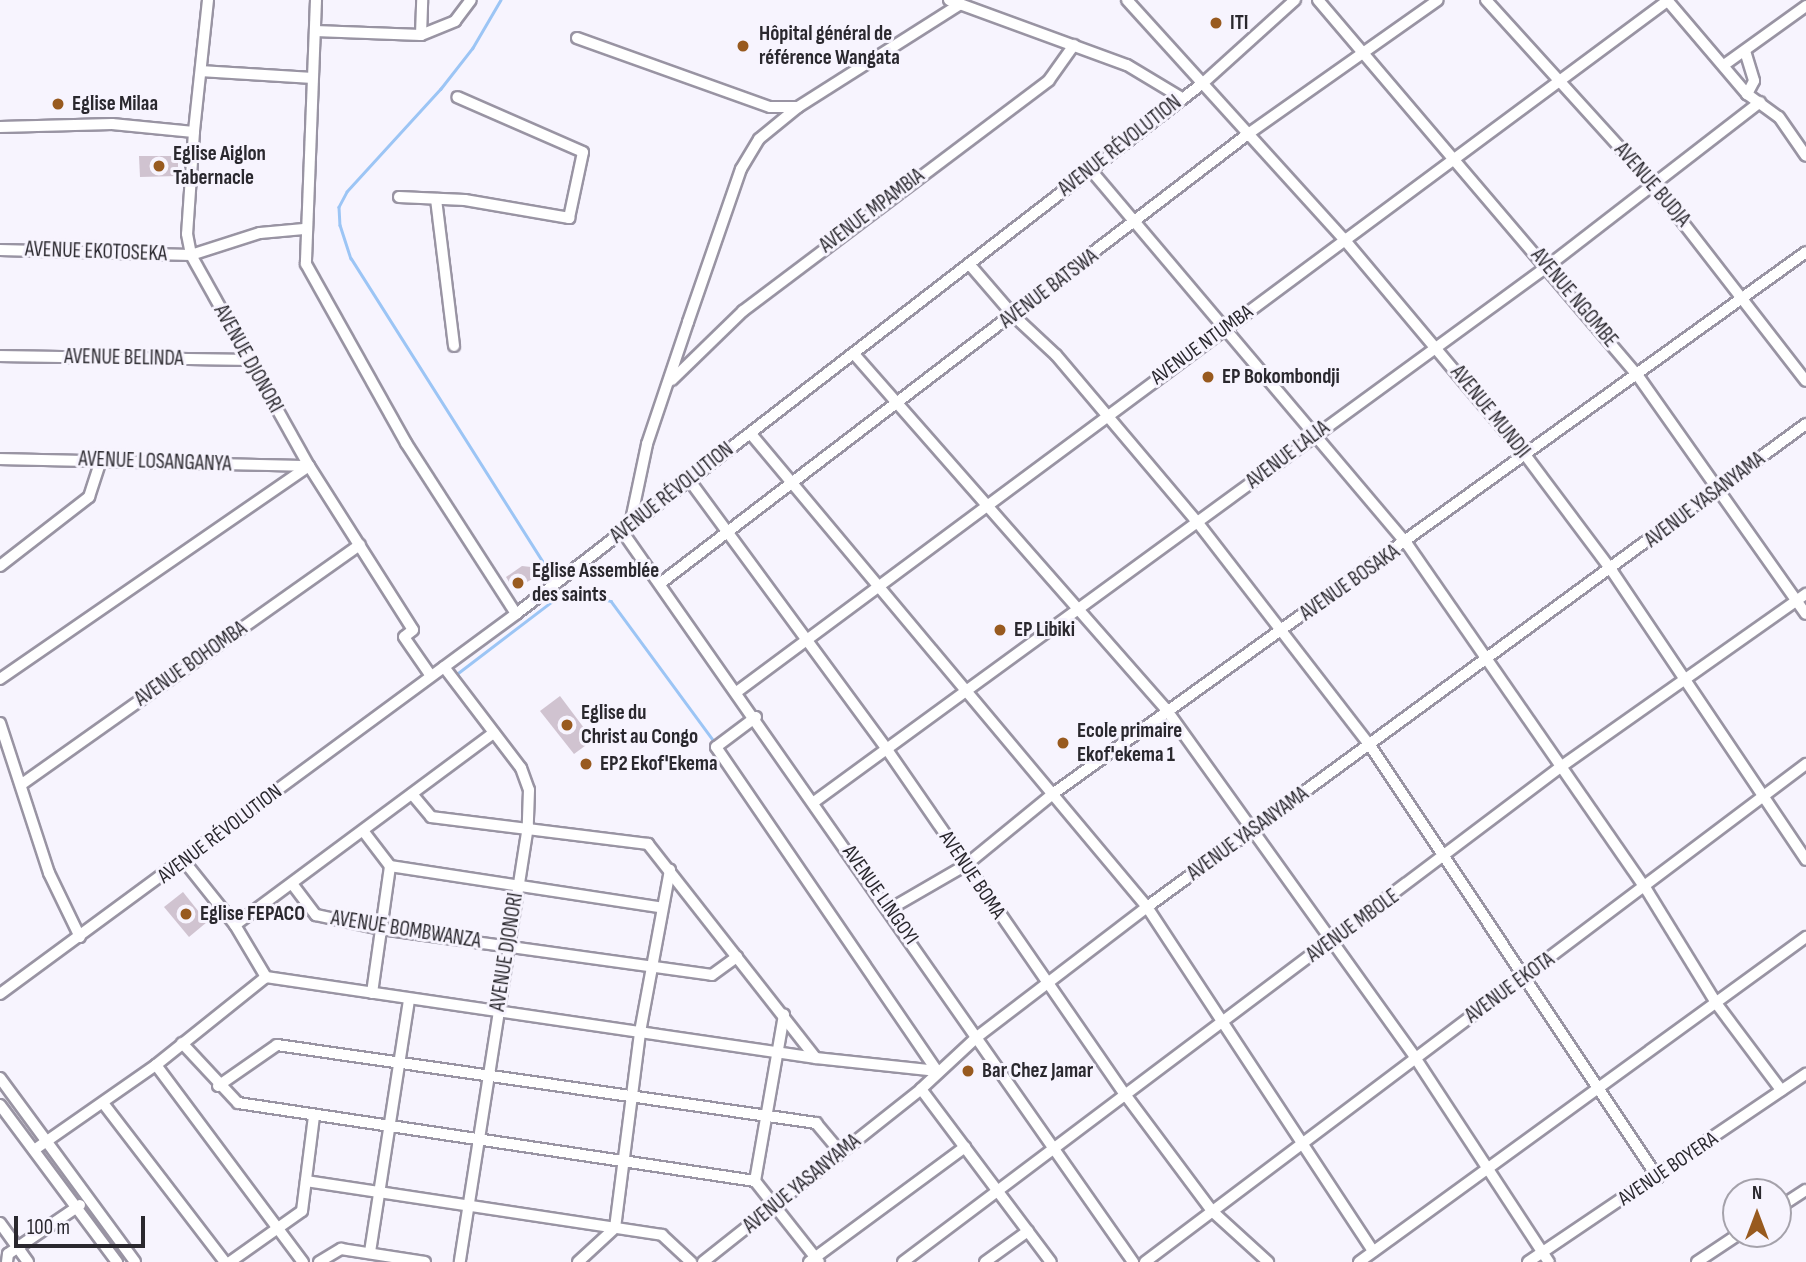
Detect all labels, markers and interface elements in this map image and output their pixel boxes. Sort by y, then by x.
place label: ITI [1230,10,1248,36]
marker: ITI [1208,15,1224,31]
place label: Hôpital général de référence Wangata [759,21,900,71]
marker: Hôpital général de référence Wangata [733,36,753,56]
street label: AVENUE RÉVOLUTION [1053,90,1187,202]
place label: Eglise Milaa [72,91,158,117]
marker: Eglise Milaa [50,96,66,112]
street label: AVENUE BUDJA [1609,138,1695,232]
place label: Eglise Aiglon Tabernacle [173,141,266,191]
marker: Eglise Aiglon Tabernacle [151,158,167,174]
street label: AVENUE MPAMBIA [815,163,929,259]
street label: AVENUE EKOTOSEKA [25,237,167,267]
street label: AVENUE NGOMBE [1525,243,1623,353]
street label: AVENUE BATSWA [995,244,1103,334]
street label: AVENUE NTUMBA [1146,300,1258,390]
street label: AVENUE DJONORI [208,301,288,417]
street label: AVENUE BELINDA [64,344,184,372]
street label: AVENUE MUNDJI [1445,361,1535,463]
place label: EP Bokombondji [1222,364,1340,390]
marker: EP Bokombondji [1200,369,1216,385]
street label: AVENUE LALIA [1241,416,1335,494]
street label: AVENUE RÉVOLUTION [605,437,739,549]
street label: AVENUE LOSANGANYA [78,447,232,477]
street label: AVENUE YASANYAMA [1640,447,1770,553]
street label: AVENUE BOSAKA [1295,540,1405,626]
place label: Eglise Assemblée des saints [532,558,659,608]
marker: Eglise Assemblée des saints [510,575,526,591]
street label: AVENUE BOHOMBA [130,616,252,712]
place label: EP Libiki [1014,617,1075,643]
marker: EP Libiki [992,622,1008,638]
place label: Eglise du Christ au Congo [581,700,698,750]
marker: Eglise du Christ au Congo [559,717,575,733]
place label: Ecole primaire Ekof'ekema 1 [1077,718,1182,768]
marker: Ecole primaire Ekof'ekema 1 [1055,735,1071,751]
place label: EP2 Ekof'Ekema [600,751,718,777]
marker: EP2 Ekof'Ekema [578,756,594,772]
street label: AVENUE RÉVOLUTION [153,779,287,889]
street label: AVENUE YASANYAMA [1183,782,1313,886]
street label: AVENUE BOMA [933,826,1011,924]
street label: AVENUE LINGOYI [836,840,924,950]
street label: AVENUE MBOLE [1302,884,1404,968]
street label: AVENUE DJONORI [485,891,529,1013]
place label: Eglise FEPACO [200,901,305,927]
marker: Eglise FEPACO [178,906,194,922]
street label: AVENUE BOMBWANZA [329,906,483,954]
street label: AVENUE EKOTA [1460,947,1560,1029]
place label: Bar Chez Jamar [982,1058,1093,1084]
marker: Bar Chez Jamar [960,1063,976,1079]
street label: AVENUE BOYERA [1613,1126,1723,1212]
street label: AVENUE YASANYAMA [738,1129,866,1239]
north arrow [1722,1178,1792,1248]
text: N [1752,1182,1762,1205]
scale bar [18,1202,149,1246]
text: 100 m [27,1215,70,1240]

